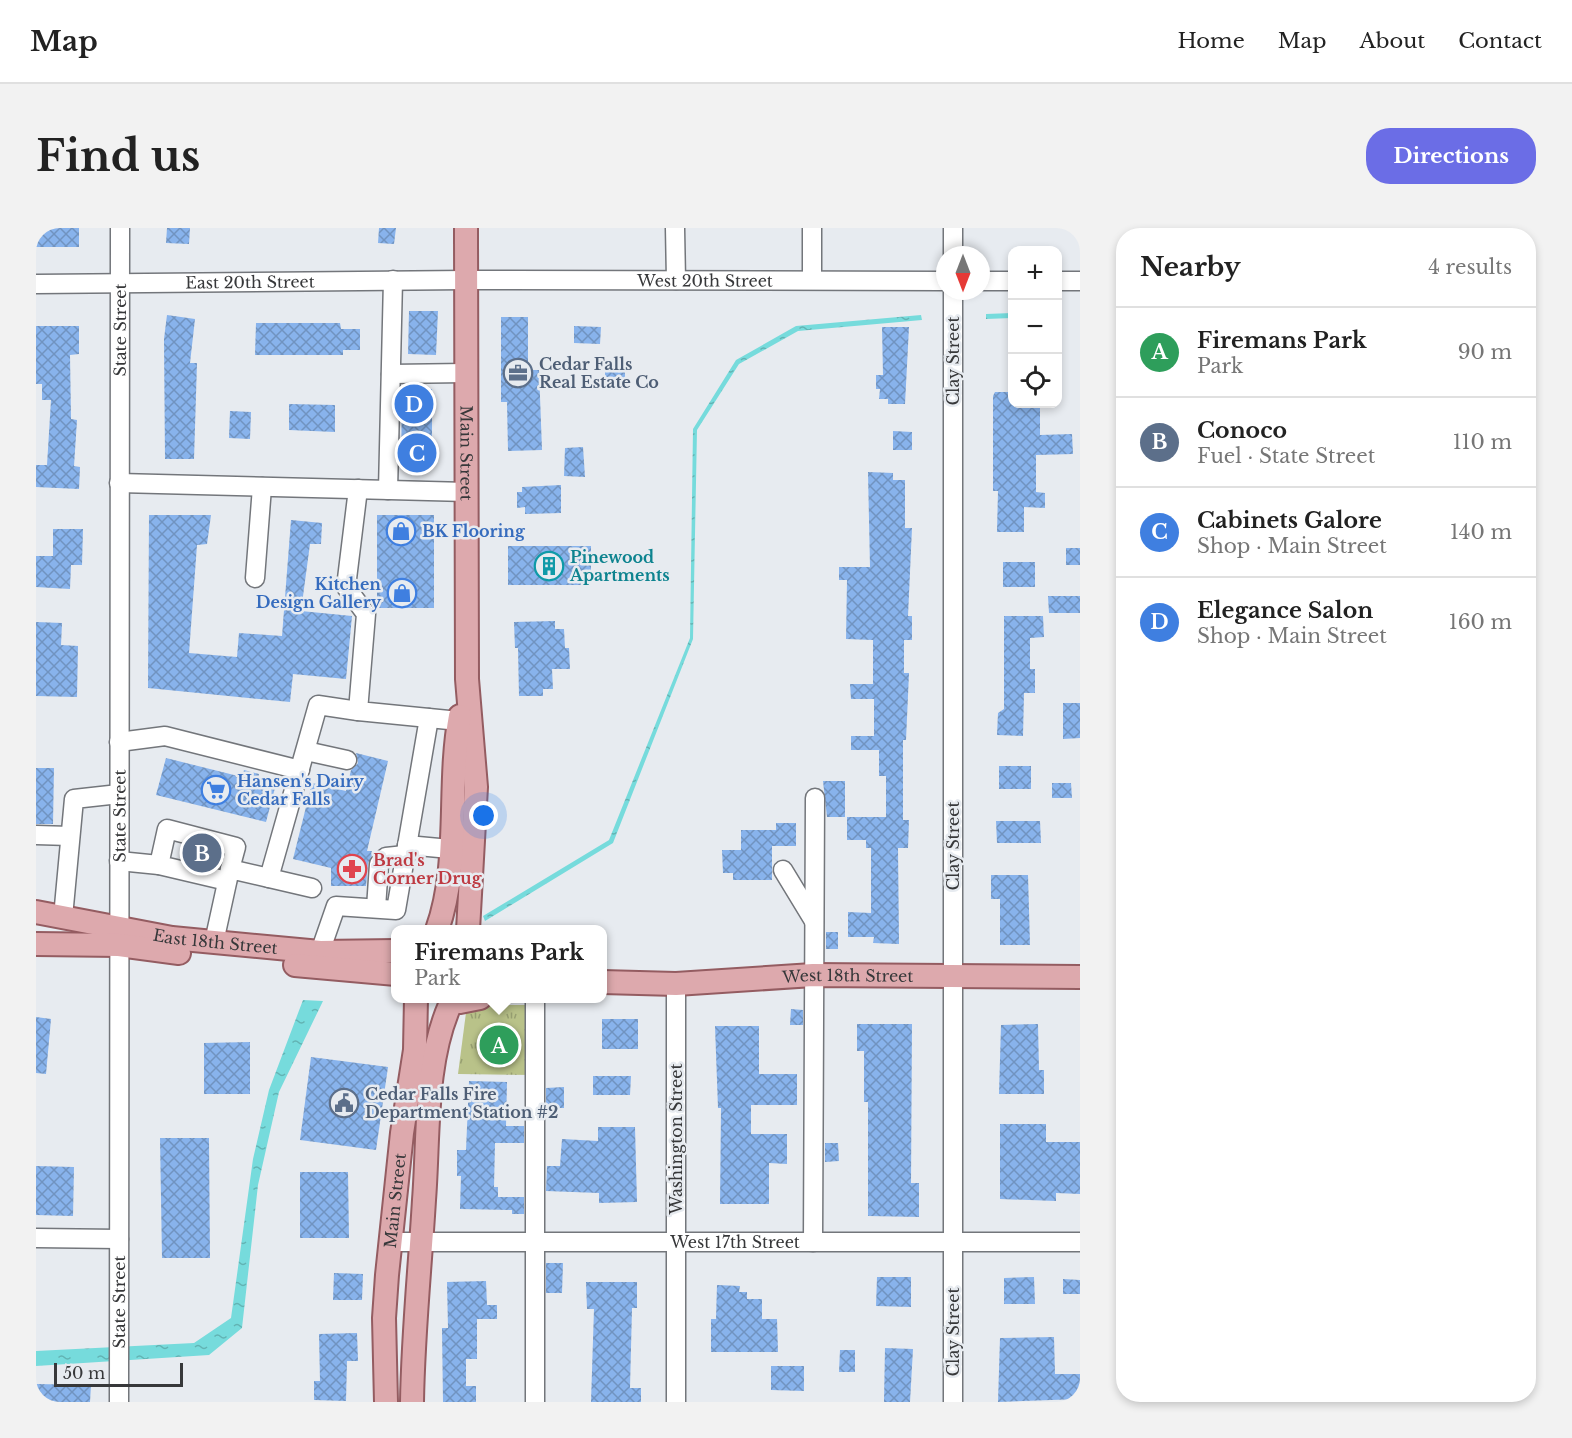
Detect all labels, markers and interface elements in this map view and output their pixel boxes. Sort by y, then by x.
text: Map [30,24,98,59]
text: Home [1178,28,1245,54]
text: Map [1278,28,1326,54]
text: About [1359,28,1425,54]
text: Contact [1458,28,1542,54]
button: Directions [1366,128,1536,184]
text: Find us [36,130,200,182]
north arrow [936,246,990,300]
map controls [1008,246,1062,408]
button: + [1008,246,1062,300]
text: Nearby [1140,251,1241,283]
text: 4 results [1428,255,1512,279]
street label: West 20th Street [636,270,773,291]
street label: East 20th Street [185,271,315,293]
street label: State Street [110,283,130,377]
button: − [1008,300,1062,354]
street label: Clay Street [943,316,963,406]
text: Firemans Park [1197,327,1367,354]
text: A [1151,340,1168,364]
text: 90 m [1458,340,1512,364]
place label: Cedar Falls Real Estate Co [539,354,659,392]
button: locate [1008,354,1062,408]
text: Park [1197,354,1243,378]
office icon: Cedar Falls Real Estate Co [502,357,534,389]
pin: D [394,382,434,426]
street label: Main Street [456,405,477,501]
text: Conoco [1197,417,1287,444]
pin: C [398,430,436,476]
text: B [1152,430,1167,454]
text: 110 m [1453,430,1512,454]
text: Fuel · State Street [1197,444,1375,468]
text: Cabinets Galore [1197,507,1382,534]
shop icon: BK Flooring [385,515,417,547]
text: C [1151,520,1168,544]
text: 140 m [1450,520,1512,544]
place label: BK Flooring [422,521,526,541]
text: Shop · Main Street [1197,534,1387,558]
place label: Pinewood Apartments [569,547,670,585]
building icon: Pinewood Apartments [533,550,565,582]
place label: Kitchen Design Gallery [256,574,382,612]
shop icon: Kitchen Design Gallery [386,577,418,609]
text: Elegance Salon [1197,597,1373,624]
text: D [1150,610,1169,634]
text: 160 m [1449,610,1512,634]
text: Shop · Main Street [1197,624,1387,648]
street label: State Street [109,769,130,863]
place label: Hansen's Dairy Cedar Falls [237,771,364,809]
supermarket icon: Hansen's Dairy Cedar Falls [200,774,232,806]
your location [469,801,498,830]
street label: Clay Street [943,801,963,891]
pin: B [182,830,222,876]
place label: Brad's Corner Drug [373,850,483,888]
pharmacy icon: Brad's Corner Drug [336,853,368,885]
street label: East 18th Street [151,925,279,958]
popup [391,925,607,1003]
text: Firemans Park [414,939,584,966]
street label: West 18th Street [780,965,913,987]
text: Park [414,966,461,990]
pin: A [480,1022,518,1068]
street label: Washington Street [666,1064,686,1215]
place label: Cedar Falls Fire Department Station #2 [365,1084,558,1122]
public building icon: Cedar Falls Fire Department Station #2 [328,1087,360,1119]
street label: Main Street [380,1152,410,1249]
street label: West 17th Street [669,1232,800,1252]
street label: State Street [109,1255,129,1349]
street label: Clay Street [943,1287,963,1377]
scale bar [54,1360,183,1388]
text: 50 m [63,1363,105,1383]

